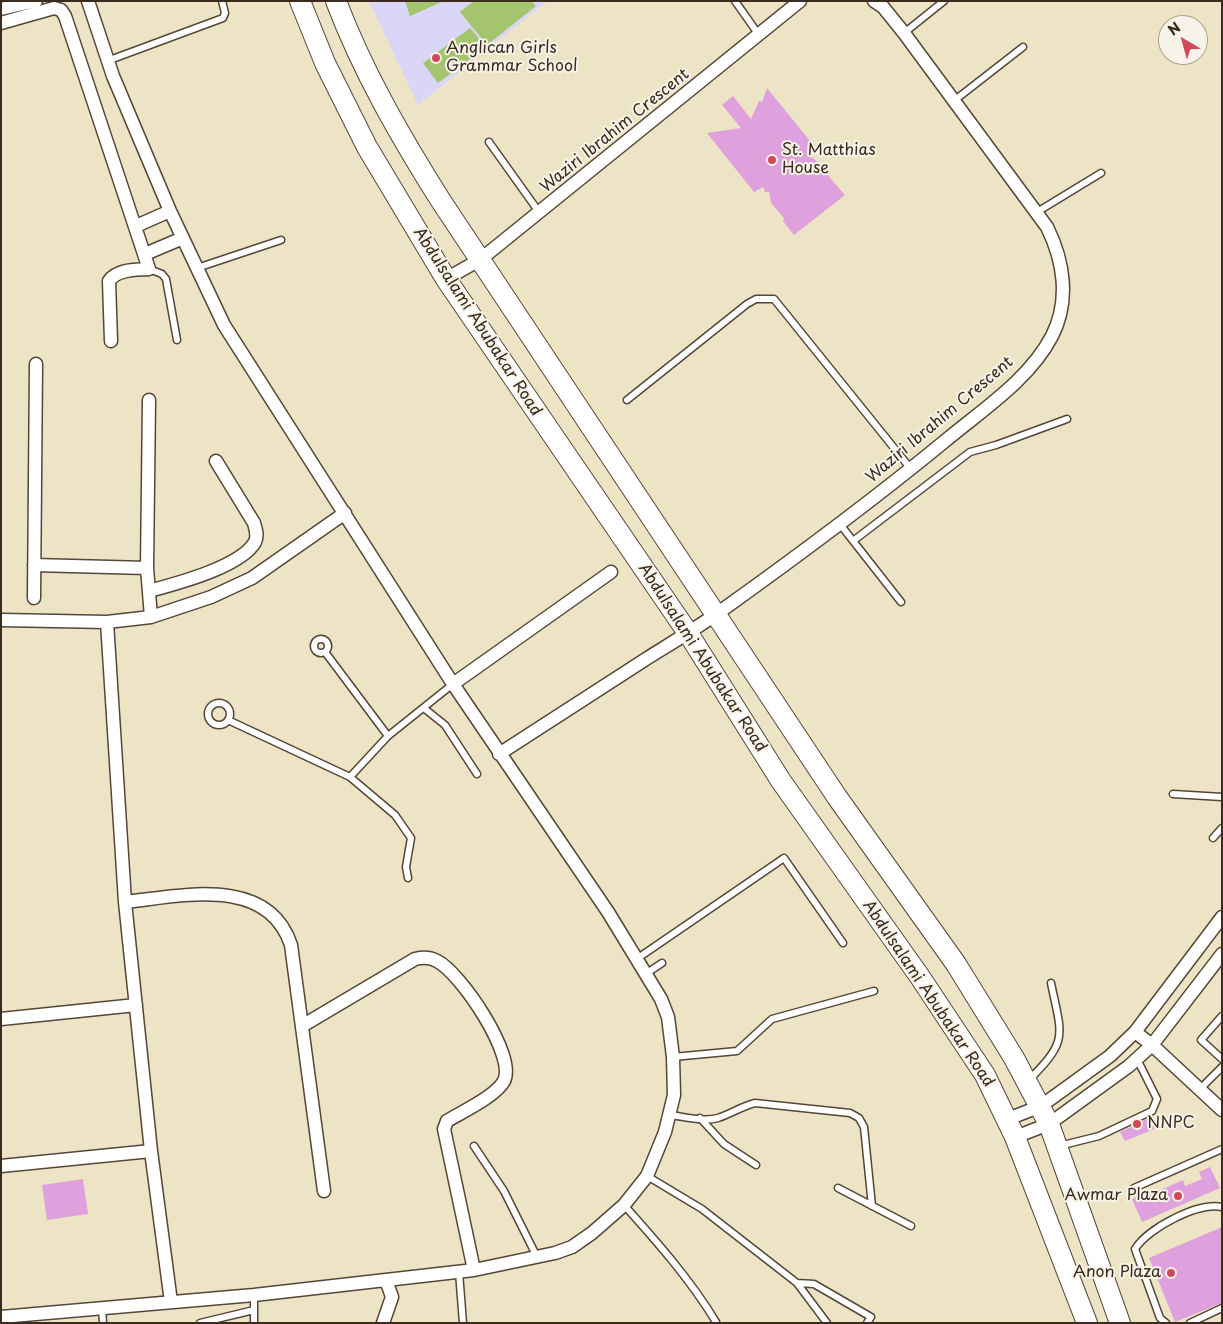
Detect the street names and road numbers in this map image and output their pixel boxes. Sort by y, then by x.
street label: Waziri Ibrahim Crescent [537,65,693,197]
street label: Abdulsalami Abubakar Road [409,224,545,420]
street label: Waziri Ibrahim Crescent [863,353,1017,487]
street label: Abdulsalami Abubakar Road [634,560,770,756]
street label: Abdulsalami Abubakar Road [858,897,998,1091]

